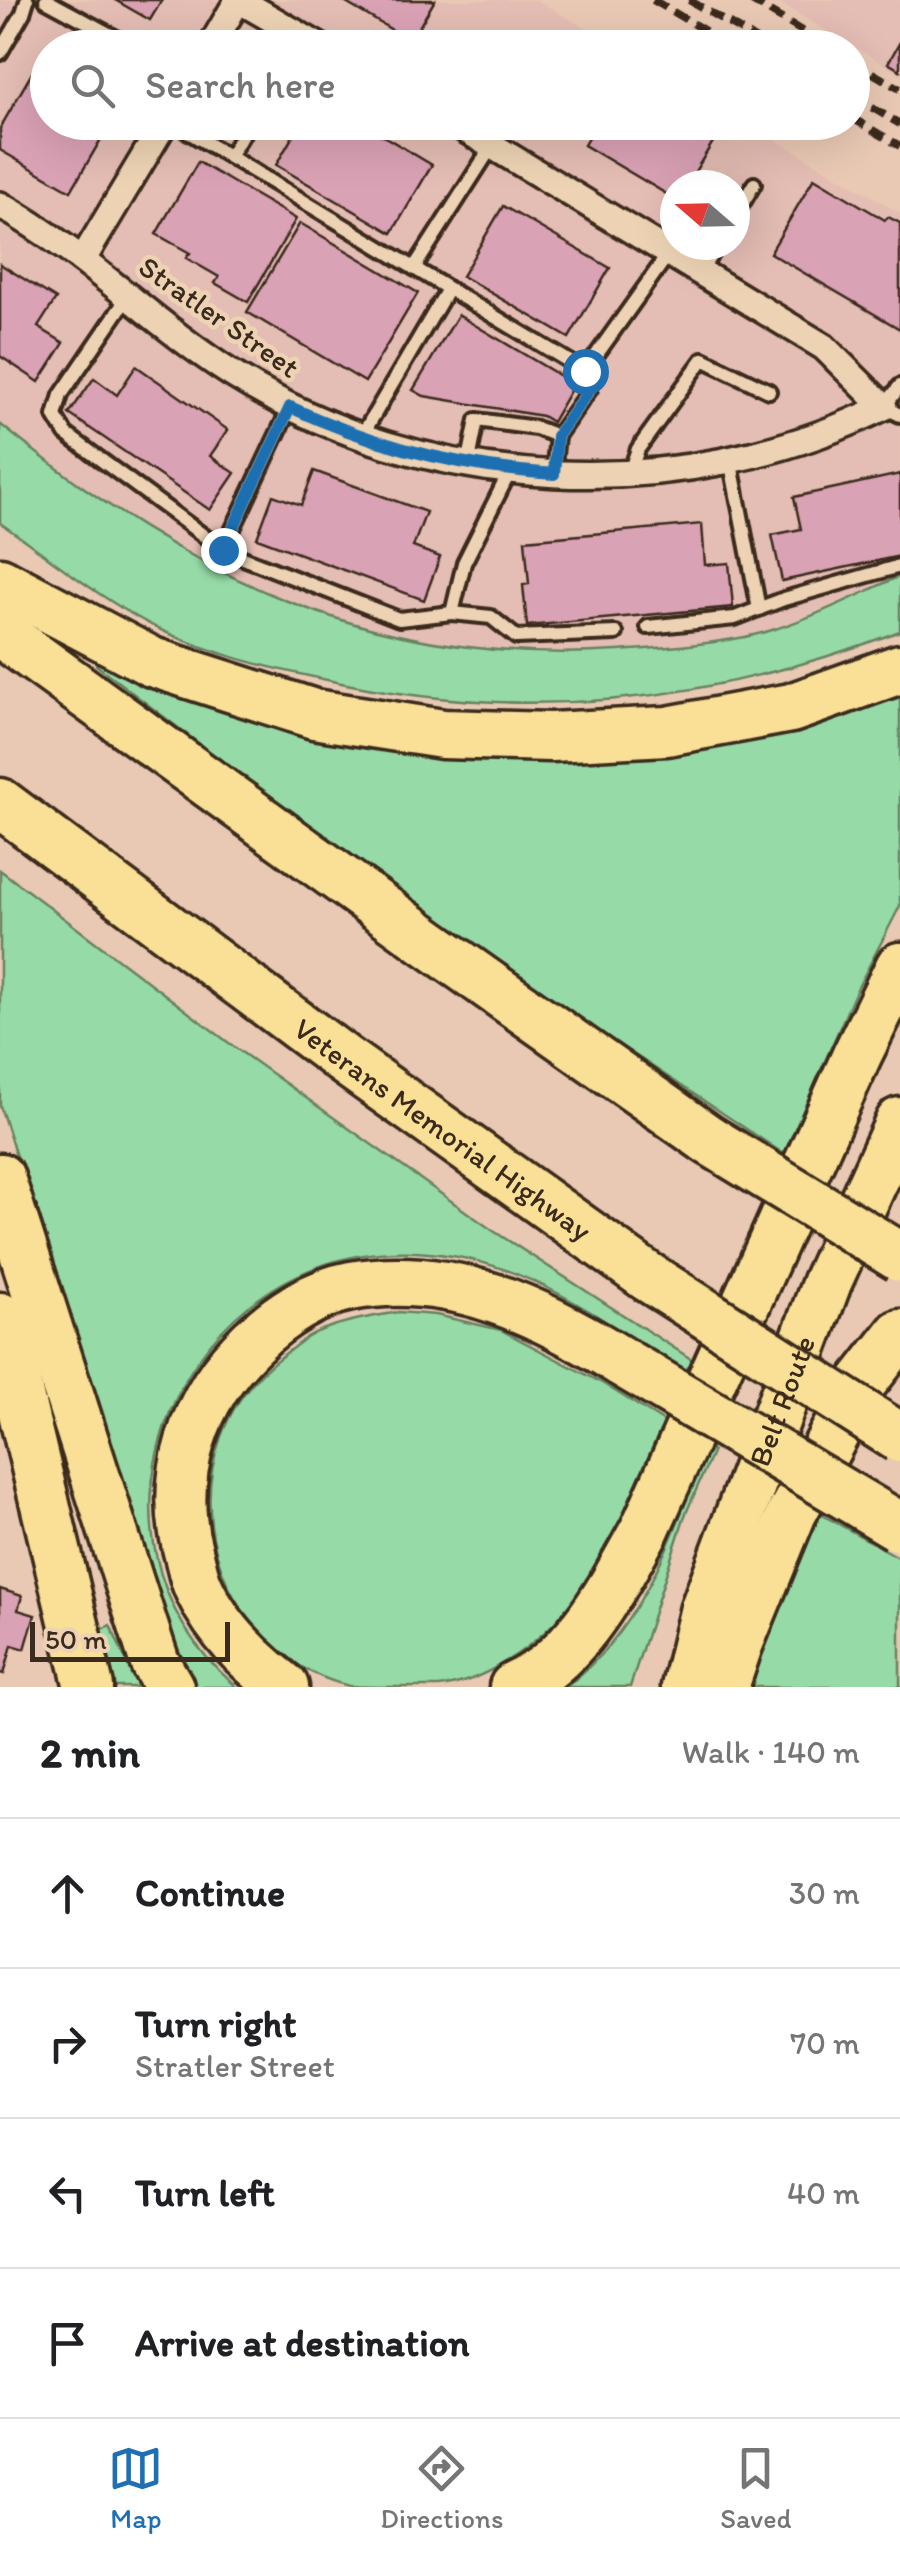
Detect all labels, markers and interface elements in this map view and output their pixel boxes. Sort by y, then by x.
search box [30,30,870,140]
icon: search [65,58,120,113]
text: Search here [145,62,336,108]
north arrow [660,170,750,260]
street label: Stratler Street [132,248,307,385]
route start [563,349,609,395]
route end [201,528,247,574]
street label: Veterans Memorial Highway [287,1010,599,1249]
street label: Belt Route [741,1331,823,1471]
scale bar [30,1617,230,1662]
text: 50 m [45,1622,107,1656]
text: 2 min [40,1727,140,1778]
text: Walk · 140 m [682,1733,860,1771]
icon: ahead [40,1866,95,1921]
text: Continue [135,1870,285,1916]
text: 30 m [789,1874,860,1912]
text: Turn right [135,2001,297,2047]
icon: right [40,2016,95,2071]
text: 70 m [790,2024,860,2062]
text: Stratler Street [135,2047,335,2085]
icon: left [40,2166,95,2221]
text: Turn left [135,2170,275,2216]
text: 40 m [787,2174,860,2212]
icon: arrive [40,2316,95,2371]
text: Arrive at destination [135,2320,470,2366]
tab: Map [108,2441,163,2535]
tab: Directions [380,2441,503,2535]
tab: Saved [720,2441,792,2535]

